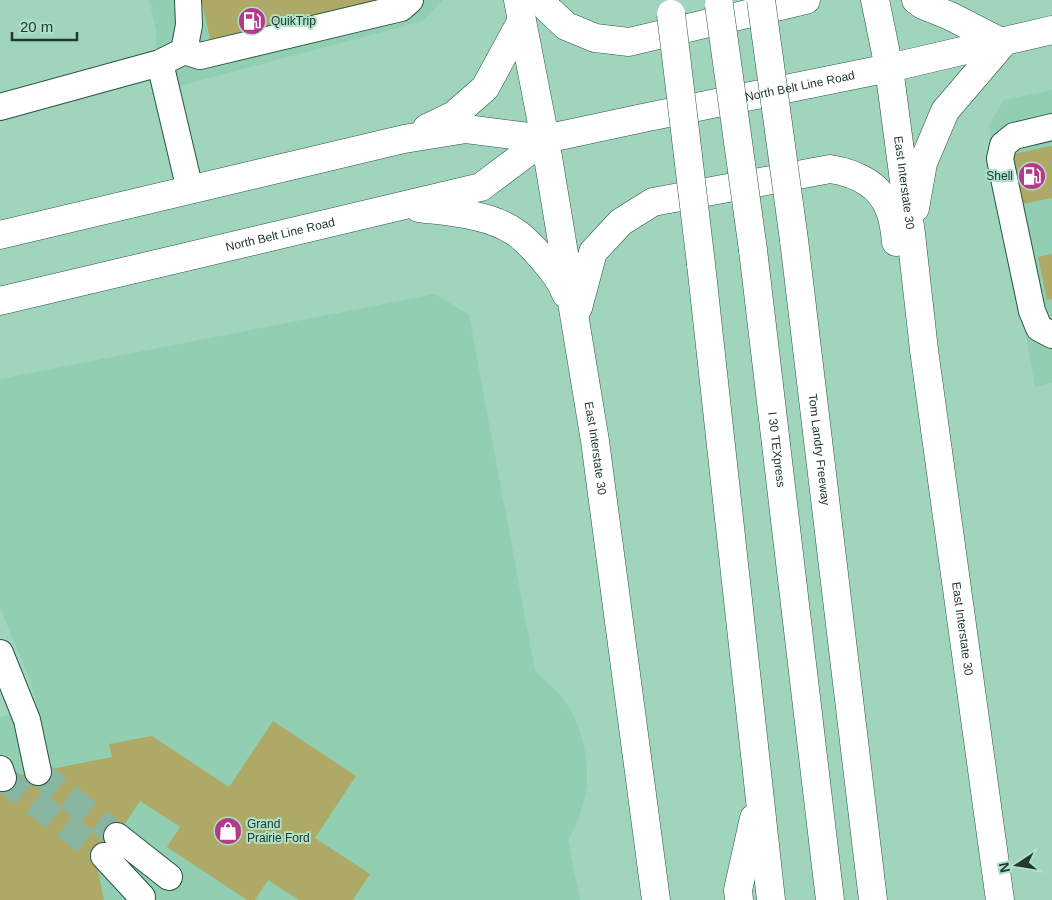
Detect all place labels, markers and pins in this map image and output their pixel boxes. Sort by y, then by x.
fuel station icon: QuikTrip [237,6,267,36]
place label: QuikTrip [271,14,316,28]
fuel station icon: Shell [1017,161,1047,191]
place label: Shell [986,169,1013,183]
shop icon: Grand Prairie Ford [213,816,243,846]
place label: Grand Prairie Ford [247,817,310,845]

